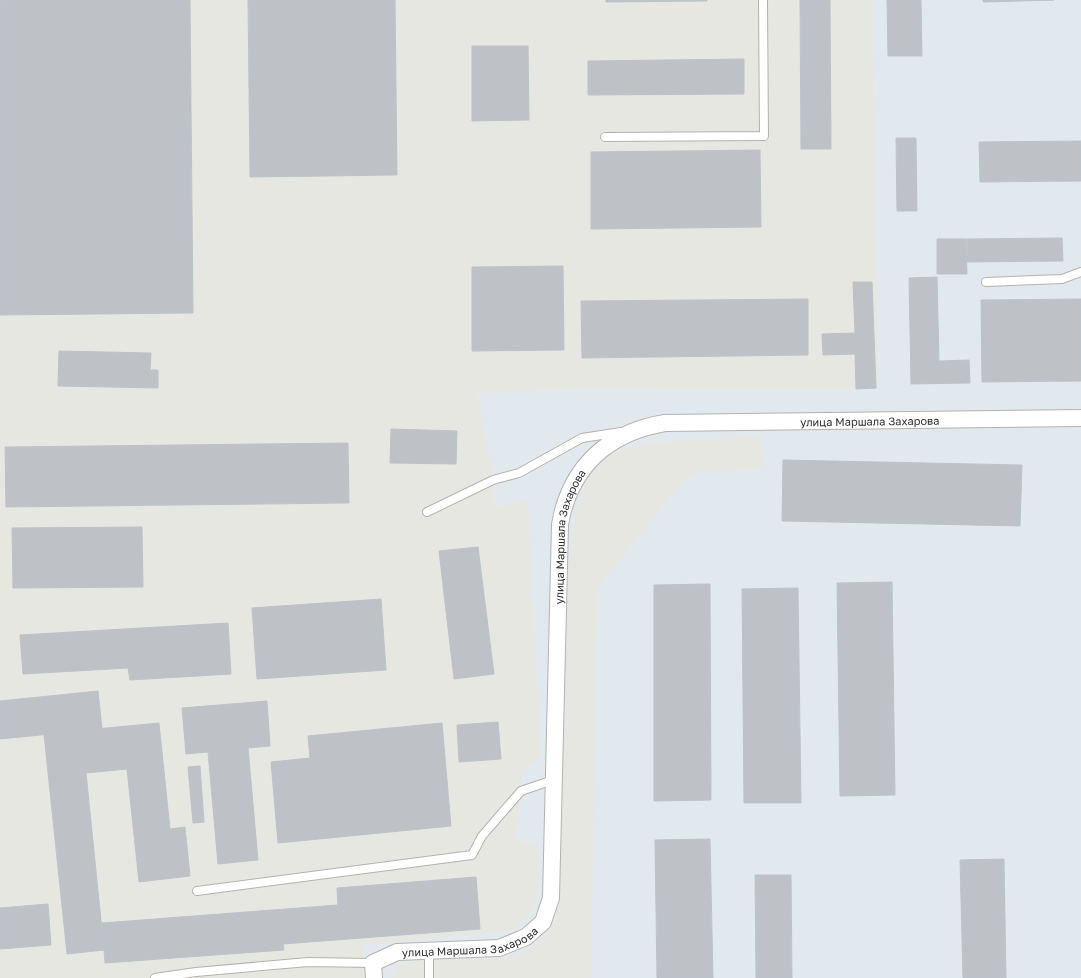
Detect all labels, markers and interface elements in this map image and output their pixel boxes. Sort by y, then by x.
street label: улица Маршала Захарова [800,413,939,428]
street label: улица Маршала Захарова [552,466,588,605]
street label: улица Маршала Захарова [402,924,540,958]

